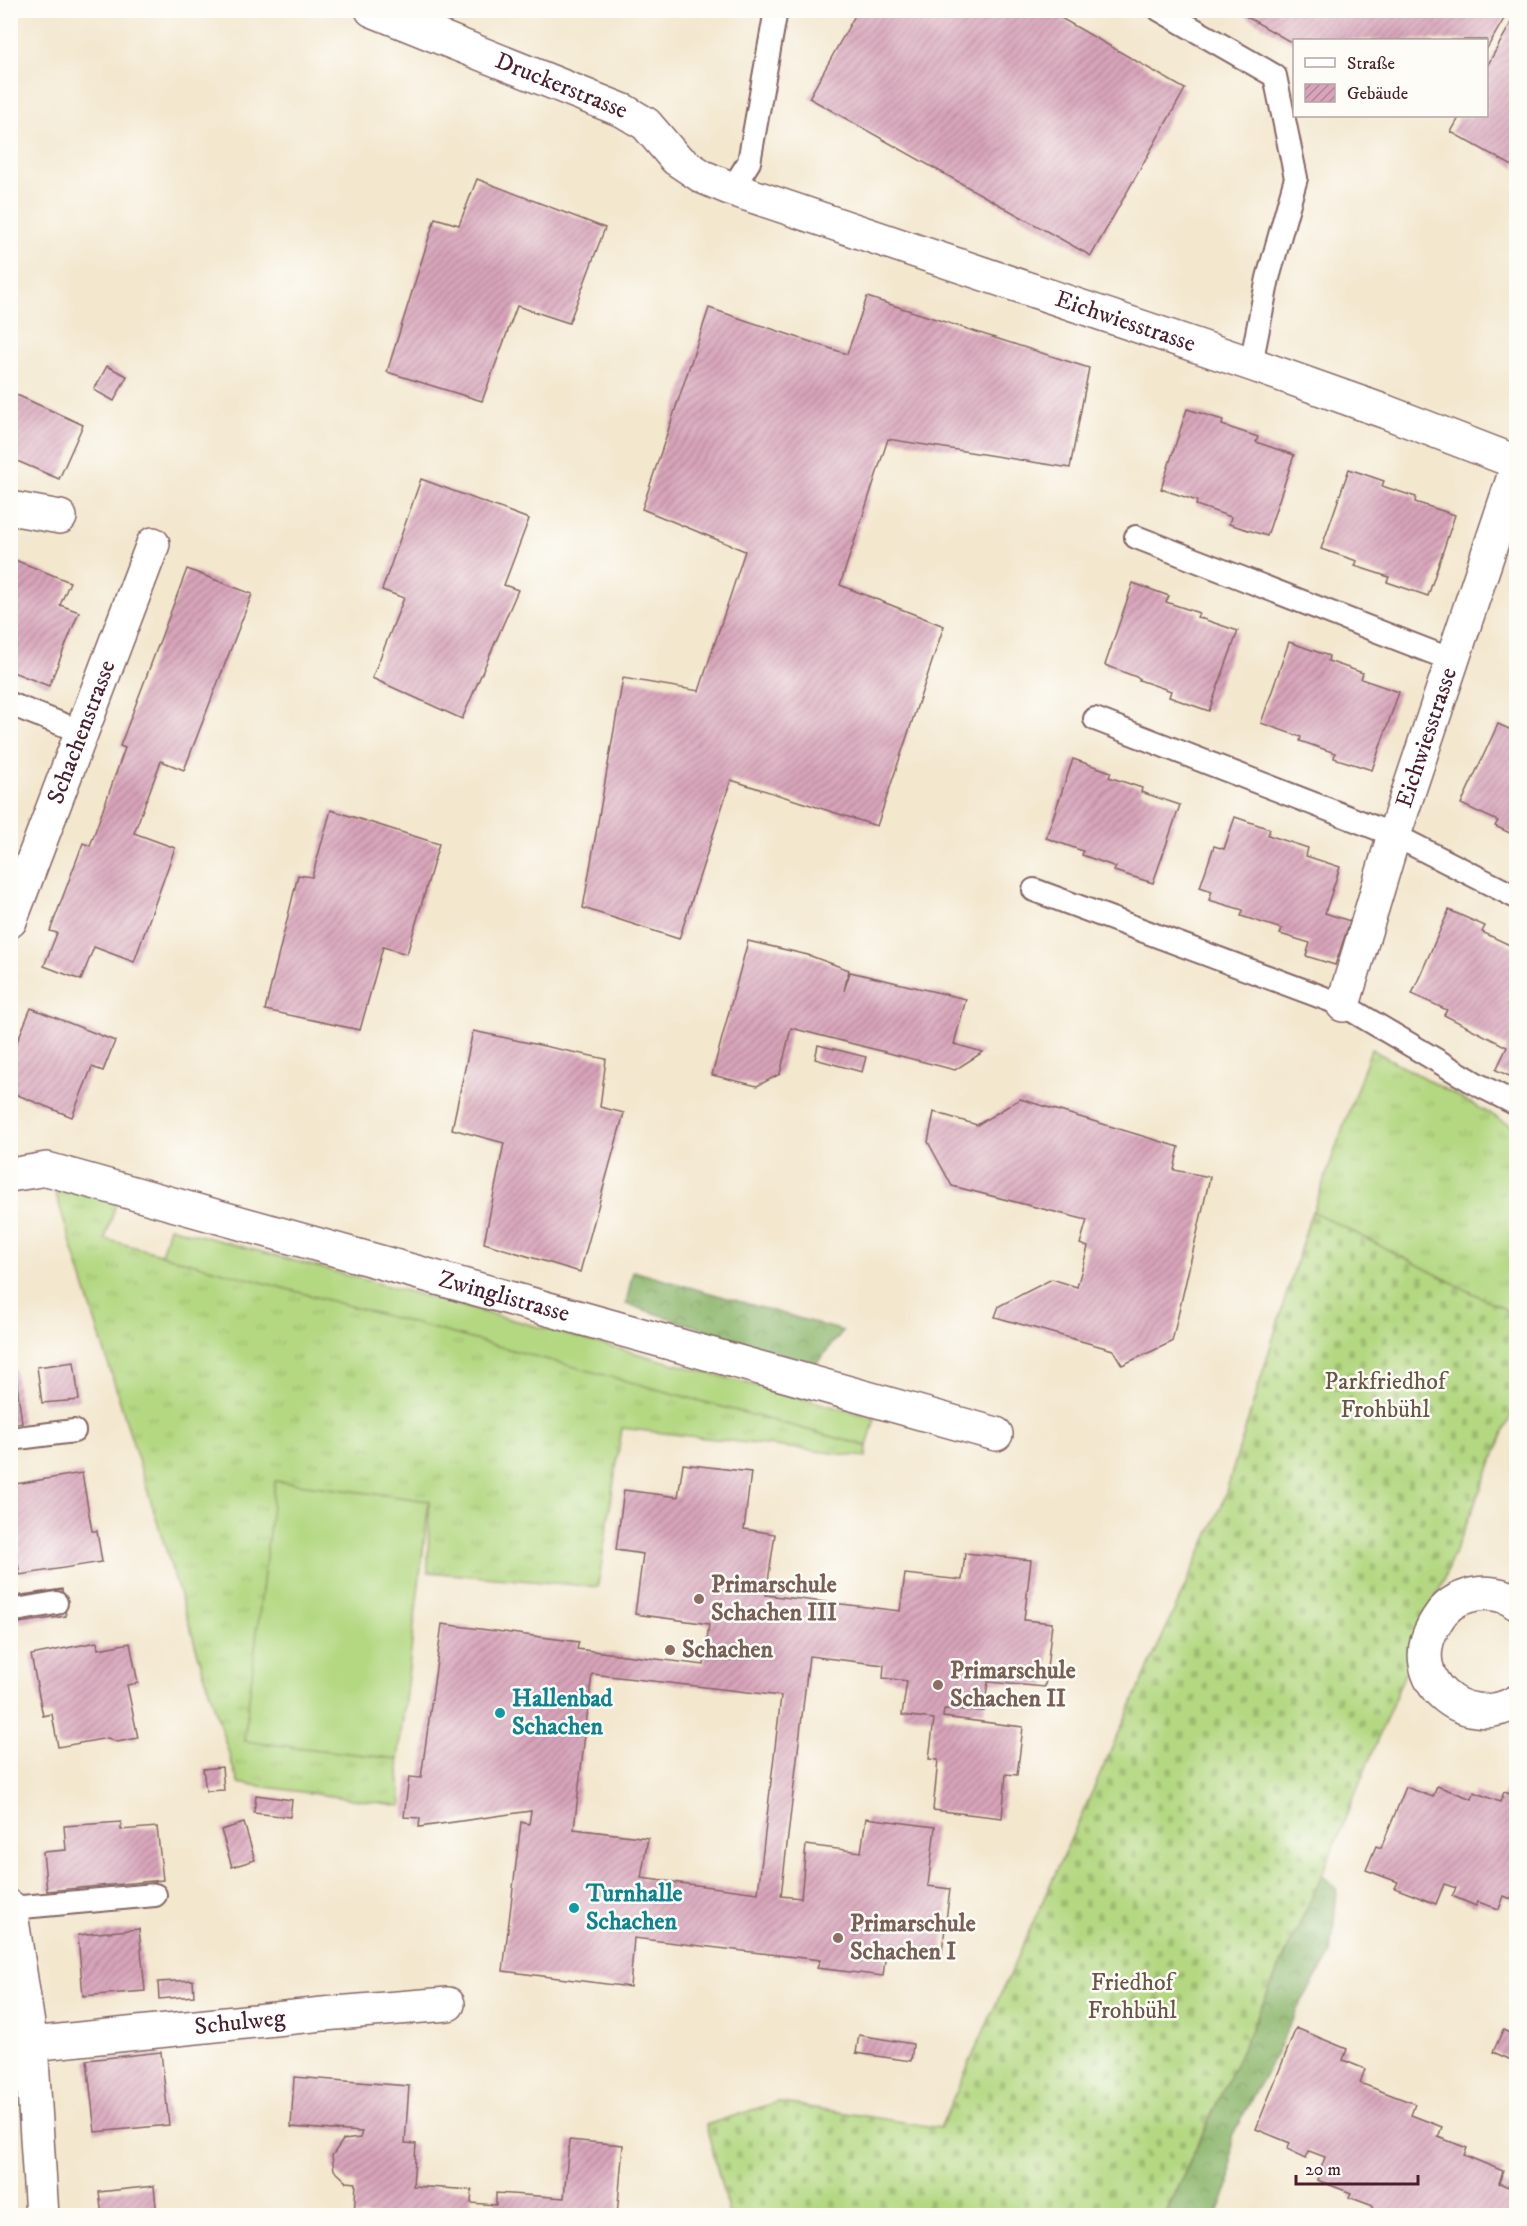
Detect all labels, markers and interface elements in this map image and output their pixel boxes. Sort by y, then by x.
legend [1293,39,1488,117]
street label: Druckerstrasse [491,46,632,126]
text: Straße [1347,53,1395,75]
text: Gebäude [1347,83,1408,105]
street label: Eichwiesstrasse [1051,284,1199,359]
street label: Schachenstrasse [41,656,123,808]
street label: Eichwiesstrasse [1389,664,1464,812]
street label: Zwinglistrasse [435,1264,573,1329]
park label: Parkfriedhof Frohbühl [1324,1367,1449,1425]
place label: Primarschule Schachen III [711,1570,837,1628]
marker: Primarschule Schachen III [692,1592,706,1606]
place label: Schachen [682,1635,773,1665]
marker: Schachen [663,1643,677,1657]
place label: Primarschule Schachen II [950,1656,1076,1714]
marker: Primarschule Schachen II [931,1678,945,1692]
place label: Hallenbad Schachen [512,1684,614,1742]
marker: Hallenbad Schachen [493,1706,507,1720]
place label: Turnhalle Schachen [585,1879,683,1937]
marker: Turnhalle Schachen [567,1901,581,1915]
place label: Primarschule Schachen I [850,1909,976,1967]
marker: Primarschule Schachen I [831,1931,845,1945]
park label: Friedhof Frohbühl [1087,1968,1177,2026]
street label: Schulweg [193,2003,287,2042]
scale bar [1296,2148,1418,2186]
text: 20 m [1305,2159,1341,2181]

